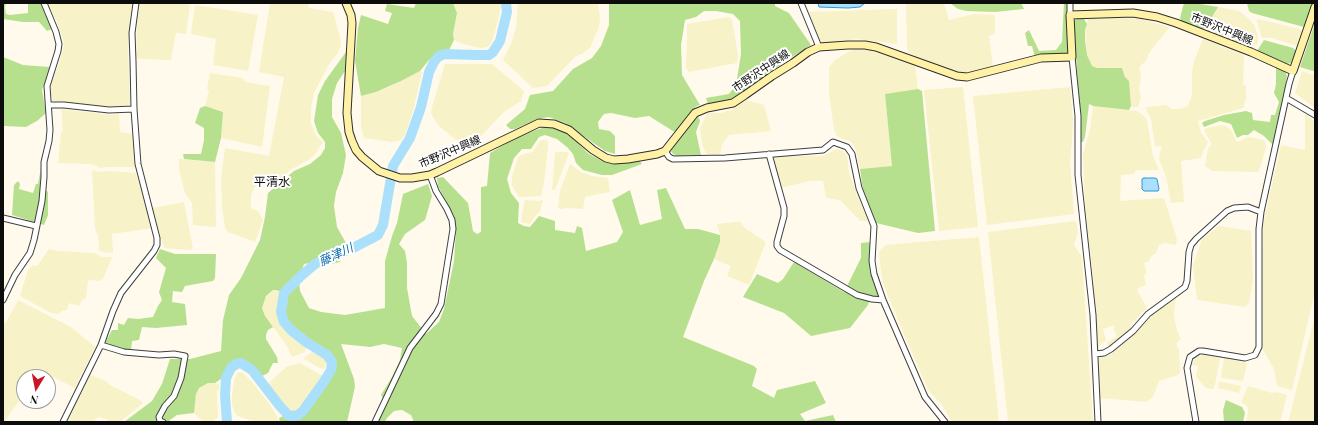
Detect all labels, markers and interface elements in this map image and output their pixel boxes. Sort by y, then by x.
street label: 市野沢中興線 [1189,11,1255,47]
street label: 市野沢中興線 [730,47,792,95]
street label: 市野沢中興線 [417,133,483,171]
district label: 平清水 [254,175,290,189]
water label: 藤津川 [317,241,355,269]
north arrow [16,369,56,409]
text: N [29,392,39,408]

